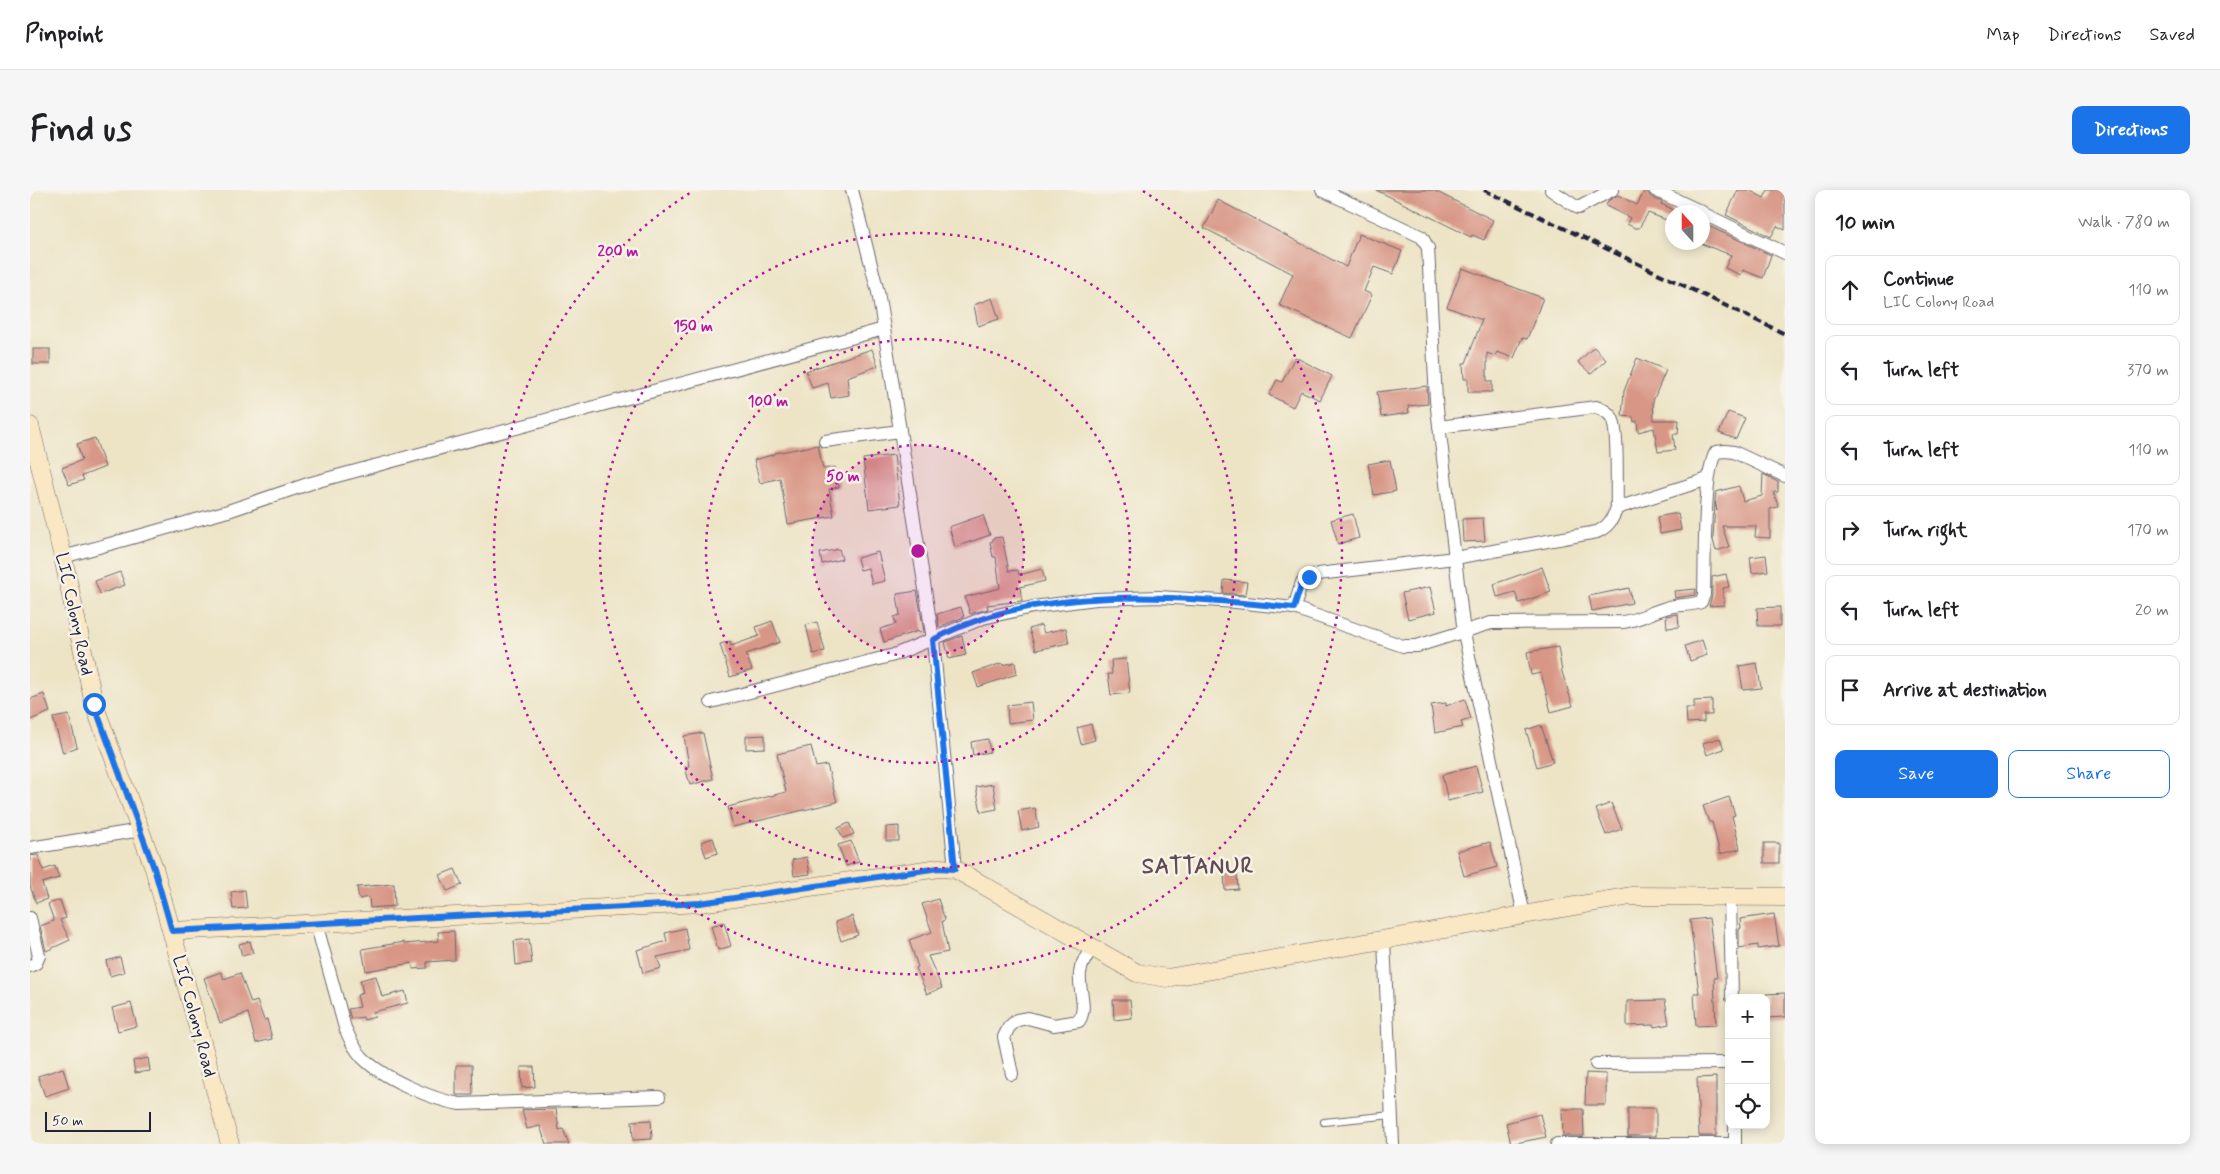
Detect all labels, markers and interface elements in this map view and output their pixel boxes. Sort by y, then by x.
text: Pinpoint [25,19,103,50]
text: Map [1987,23,2020,47]
text: Directions [2048,23,2122,47]
text: Saved [2150,23,2195,47]
button: Directions [2072,106,2190,154]
text: Find us [30,107,132,153]
north arrow [1665,205,1710,250]
text: 10 min [1835,209,1895,237]
text: Walk · 780 m [2078,212,2170,233]
text: 200 m [598,242,639,262]
text: Continue [1883,267,1954,292]
icon: ahead [1836,276,1864,304]
text: 110 m [2128,280,2169,301]
text: LIC Colony Road [1883,292,1994,313]
text: 150 m [673,317,713,337]
icon: left [1836,356,1864,384]
text: Turn left [1883,358,1959,383]
text: 370 m [2127,360,2169,381]
text: 100 m [748,392,788,412]
icon: left [1836,436,1864,464]
text: Turn left [1883,438,1959,463]
text: 110 m [2128,440,2169,461]
text: 50 m [826,467,860,487]
icon: right [1836,516,1864,544]
text: Turn right [1883,518,1967,543]
text: 170 m [2127,520,2169,541]
centre of rings [909,542,927,560]
street label: LIC Colony Road [49,550,99,678]
route end [1298,566,1321,589]
icon: left [1836,596,1864,624]
text: Turn left [1883,598,1959,623]
text: 20 m [2135,600,2169,621]
icon: arrive [1836,676,1864,704]
text: Arrive at destination [1883,678,2047,703]
route start [83,693,106,716]
button: Save [1835,750,1998,798]
button: Share [2008,750,2170,798]
district label: SATTANUR [1142,853,1254,881]
street label: LIC Colony Road [166,953,222,1080]
map controls [1725,994,1770,1129]
button: + [1725,994,1770,1039]
button: − [1725,1039,1770,1084]
button: locate [1725,1084,1770,1129]
scale bar [45,1109,151,1132]
text: 50 m [52,1112,83,1130]

